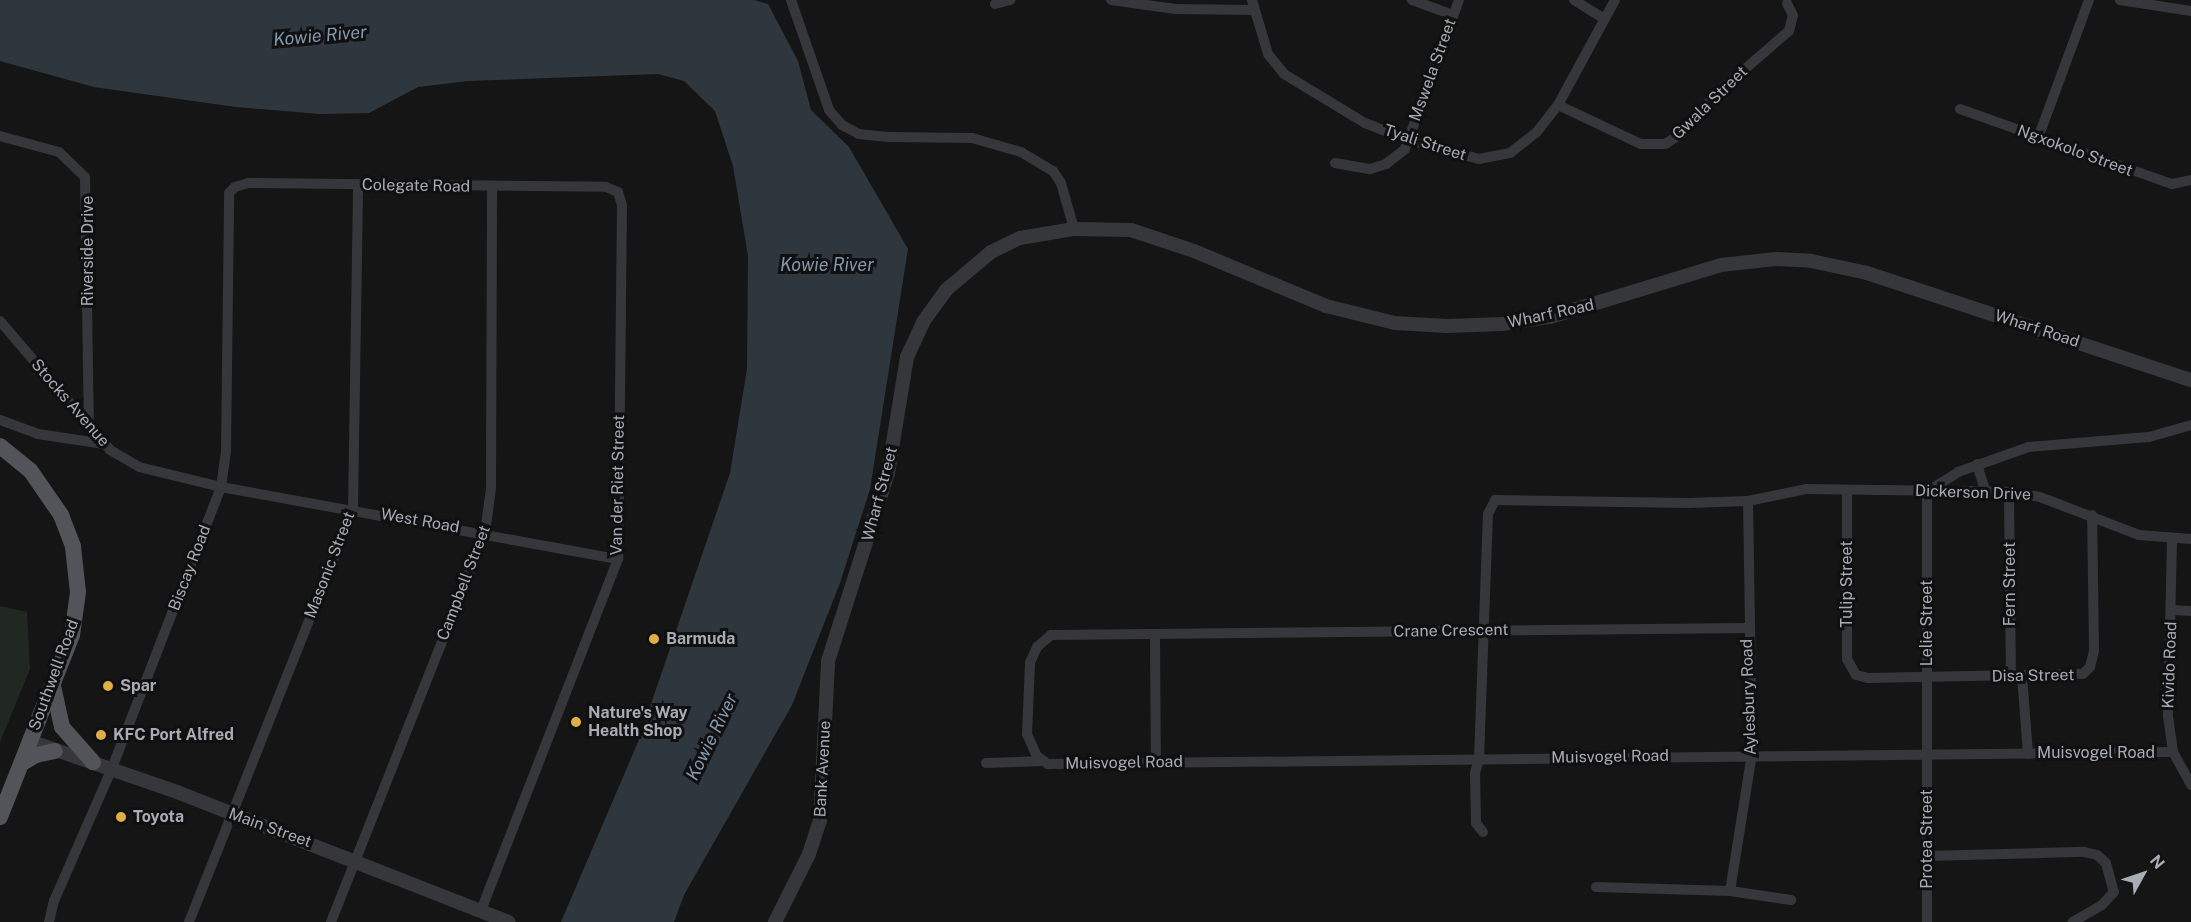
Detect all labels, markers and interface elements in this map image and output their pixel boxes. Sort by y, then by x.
street label: Mswela Street [1406,16,1460,124]
water label: Kowie River [272,21,368,51]
street label: Gwala Street [1668,62,1752,144]
street label: Tyali Street [1381,121,1469,165]
street label: Ngxokolo Street [2015,121,2135,181]
street label: Colegate Road [362,175,470,197]
street label: Riverside Drive [78,196,98,306]
water label: Kowie River [780,254,874,276]
street label: Wharf Road [1506,295,1596,333]
street label: Wharf Road [1992,306,2082,352]
street label: Stocks Avenue [27,355,113,451]
street label: Van der Riet Street [607,414,629,556]
street label: Wharf Street [858,445,902,543]
street label: Dickerson Drive [1915,481,2031,505]
street label: West Road [379,505,461,537]
street label: Masonic Street [301,509,359,621]
street label: Biscay Road [165,522,215,614]
street label: Campbell Street [433,523,495,643]
street label: Tulip Street [1837,541,1857,627]
street label: Fern Street [2000,542,2020,626]
street label: Lelie Street [1917,580,1937,666]
street label: Southwell Road [25,617,83,733]
street label: Crane Crescent [1393,620,1509,642]
street label: Kivido Road [2159,621,2181,709]
place label: Barmuda [666,629,735,649]
marker: Barmuda [647,632,661,646]
street label: Aylesbury Road [1737,639,1761,755]
street label: Disa Street [1992,666,2074,686]
place label: Spar [120,676,156,696]
marker: Spar [101,679,115,693]
water label: Kowie River [682,690,742,784]
place label: Nature's Way Health Shop [588,703,688,741]
marker: Nature's Way Health Shop [569,715,583,729]
street label: Bank Avenue [811,720,835,818]
place label: KFC Port Alfred [113,725,234,745]
marker: KFC Port Alfred [94,728,108,742]
street label: Muisvogel Road [2037,743,2155,763]
street label: Muisvogel Road [1551,746,1669,768]
street label: Muisvogel Road [1065,752,1183,774]
street label: Protea Street [1917,789,1937,889]
street label: Main Street [226,804,314,852]
place label: Toyota [133,807,184,827]
marker: Toyota [114,810,128,824]
north arrow [2113,844,2173,904]
text: N [2146,851,2168,873]

